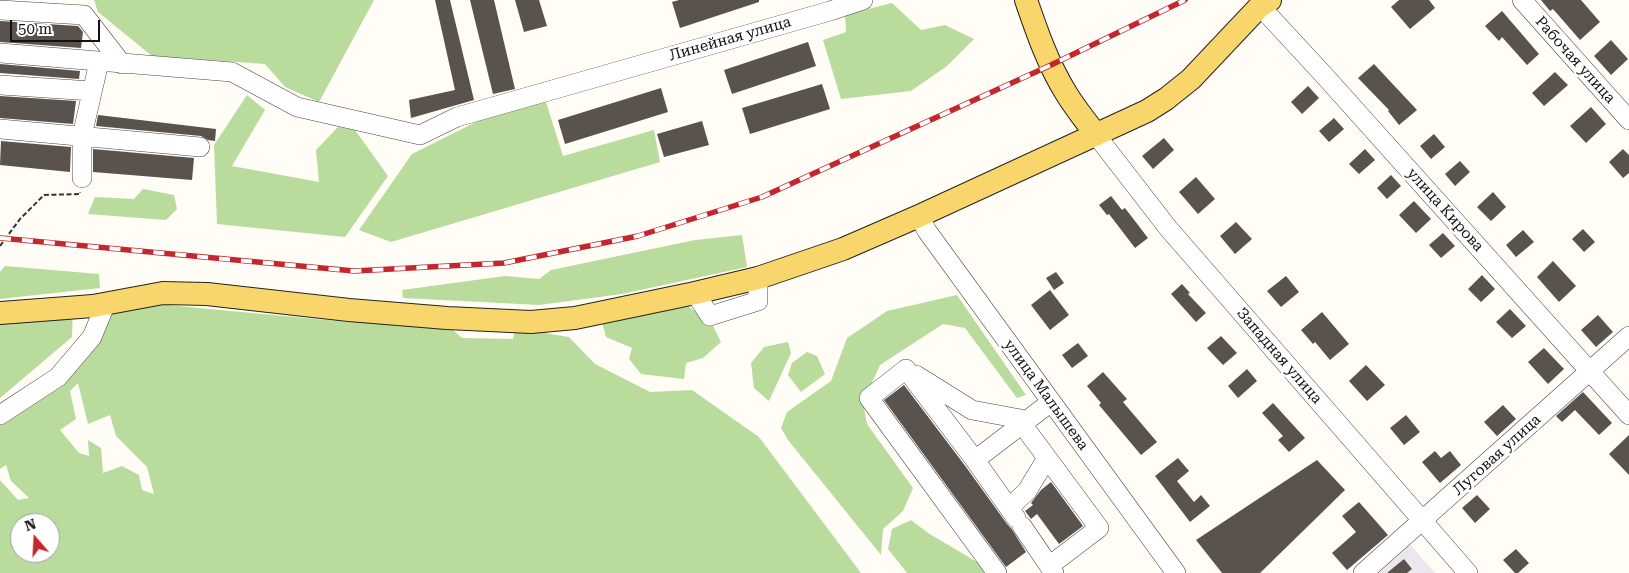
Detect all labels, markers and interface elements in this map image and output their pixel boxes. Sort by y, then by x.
scale bar [12,10,102,42]
street label: Линейная улица [667,13,793,65]
street label: Рабочая улица [1531,13,1619,107]
text: 50 m [18,20,52,38]
street label: улица Кирова [1403,165,1487,255]
street label: Западная улица [1232,304,1326,408]
street label: улица Малышева [1000,336,1092,454]
street label: Луговая улица [1449,411,1545,499]
north arrow [10,513,60,563]
text: N [23,515,38,534]

